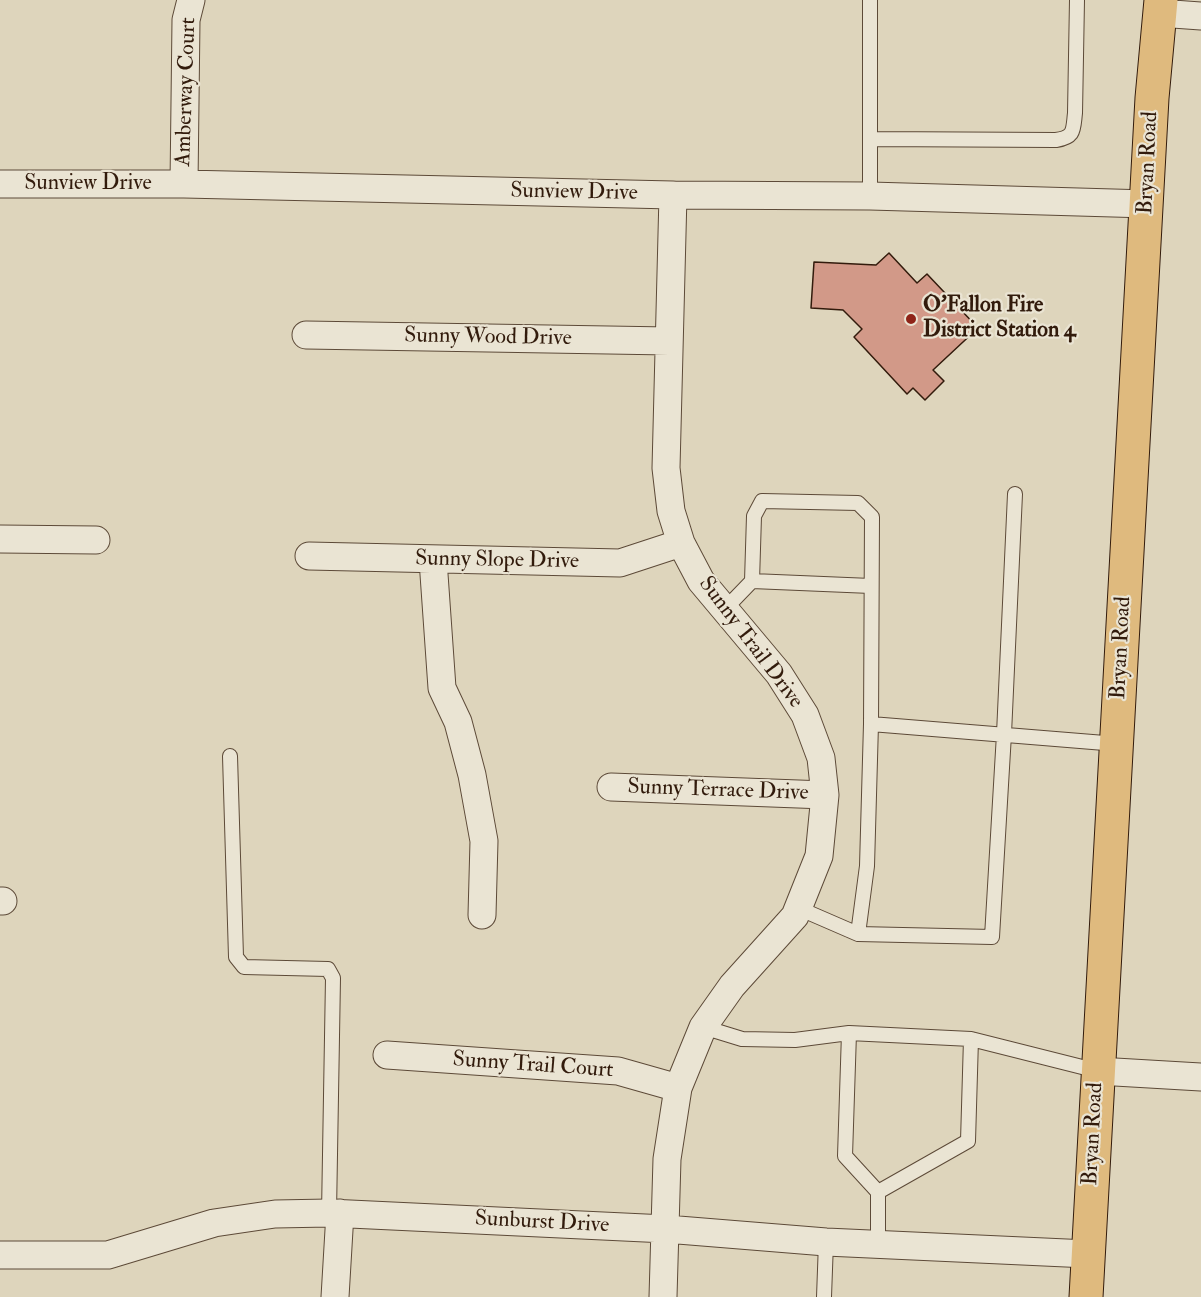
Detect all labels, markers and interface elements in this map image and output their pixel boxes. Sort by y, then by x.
street label: Amberway Court [171,17,203,167]
street label: Bryan Road [1133,111,1165,215]
street label: Sunview Drive [24,171,152,197]
street label: Sunview Drive [510,179,638,207]
place label: O'Fallon Fire District Station 4 [923,293,1076,344]
marker: O'Fallon Fire District Station 4 [904,312,918,326]
street label: Sunny Wood Drive [404,323,572,353]
street label: Sunny Slope Drive [415,546,579,576]
street label: Sunny Trail Drive [692,572,808,714]
street label: Bryan Road [1106,596,1138,700]
street label: Sunny Terrace Drive [627,775,809,807]
street label: Sunny Trail Court [452,1047,614,1085]
street label: Bryan Road [1078,1082,1110,1186]
street label: Sunburst Drive [474,1206,610,1240]

